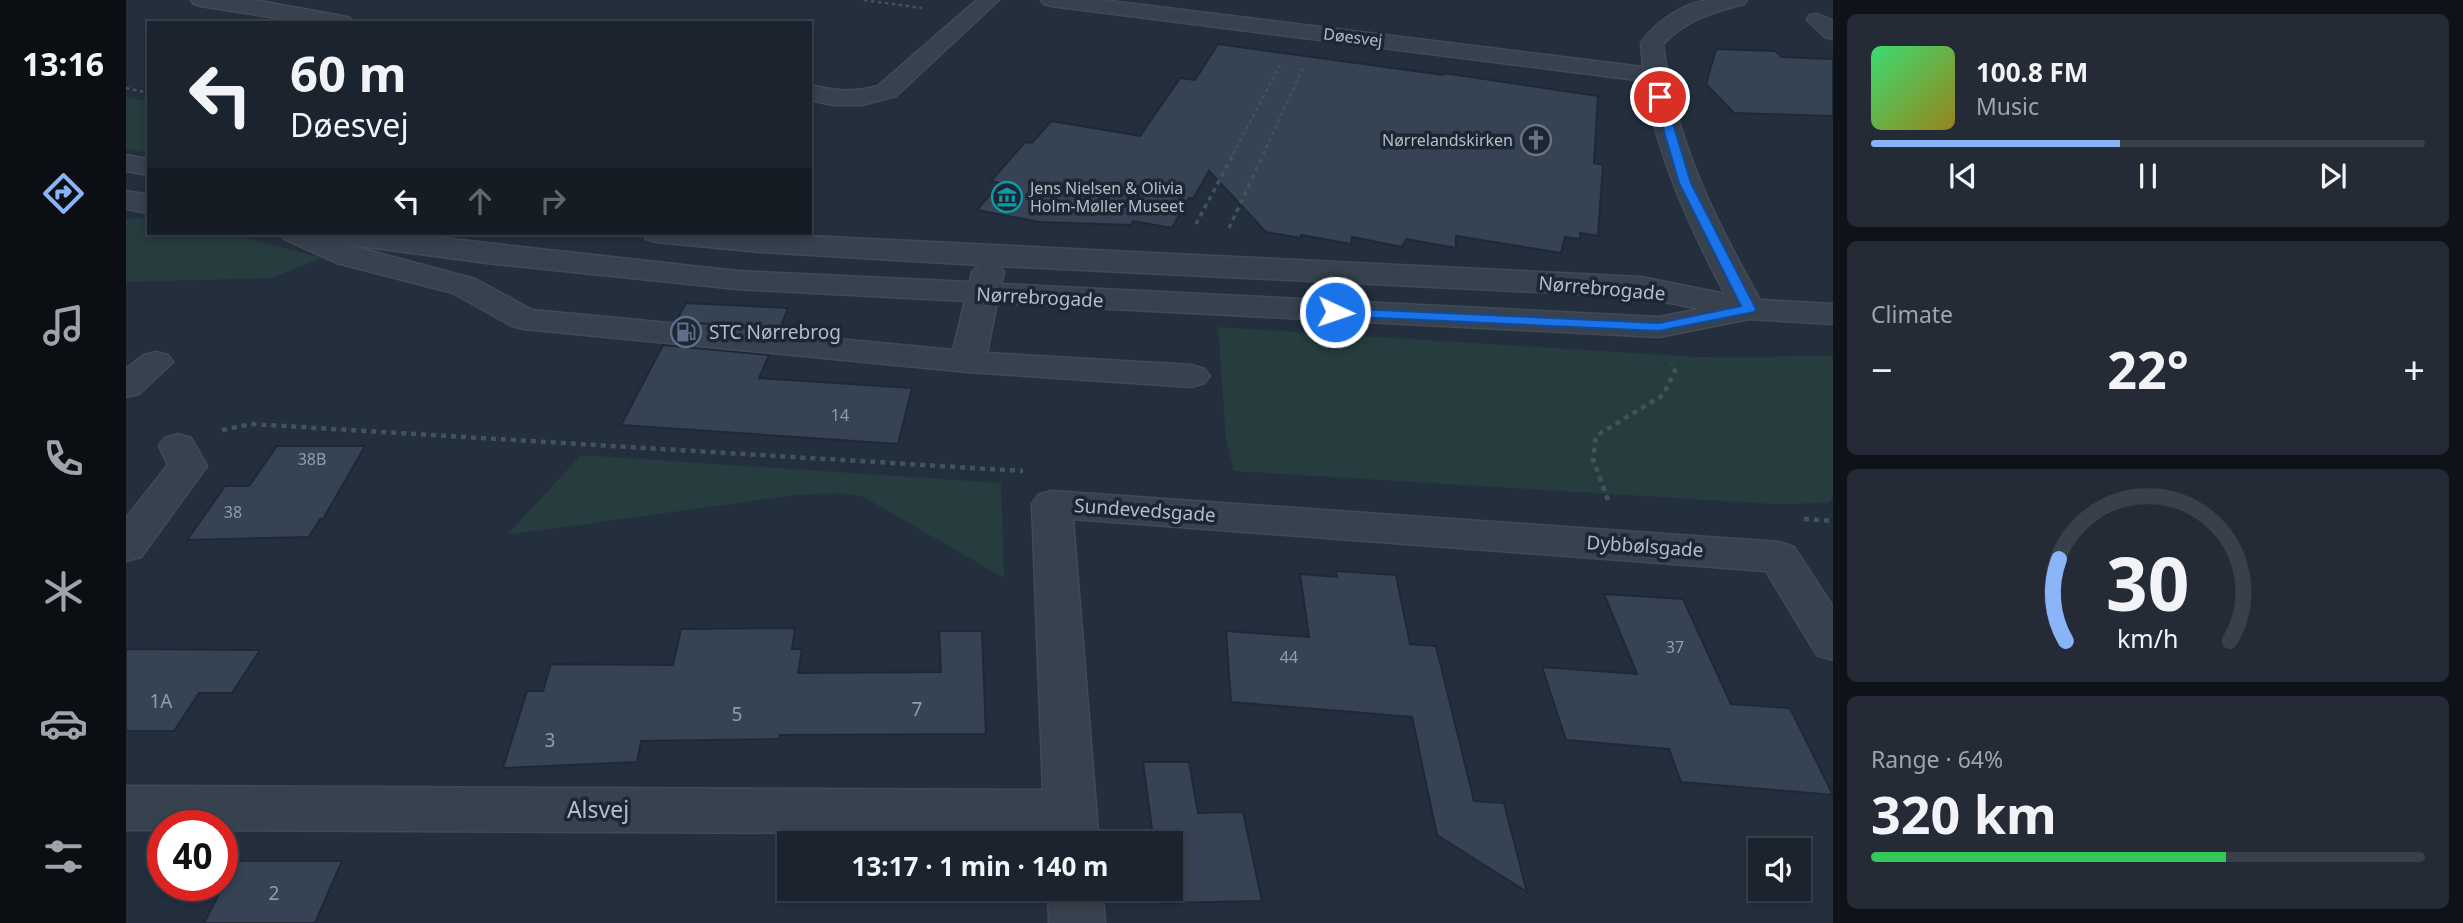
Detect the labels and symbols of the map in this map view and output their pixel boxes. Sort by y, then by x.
street label: Døesvej [1322,22,1384,52]
pin [1630,67,1690,127]
church icon: Nørrelandskirken [1519,123,1553,157]
place label: Nørrelandskirken [1382,129,1513,151]
place label: Jens Nielsen & Olivia Holm-Møller Museet [1028,177,1184,217]
museum icon: Jens Nielsen & Olivia Holm-Møller Museet [990,180,1024,214]
street label: Nørrebrogade [1537,269,1667,307]
position arrow [1298,275,1372,349]
street label: Nørrebrogade [976,281,1104,313]
fuel station icon: STC Nørrebrog [669,315,703,349]
place label: STC Nørrebrog [709,319,841,345]
house number: 14 [831,404,849,426]
house number: 38B [298,448,326,470]
street label: Sundevedsgade [1073,492,1217,528]
house number: 38 [224,501,242,523]
street label: Dybbølsgade [1586,529,1704,563]
house number: 37 [1666,636,1684,658]
house number: 44 [1280,646,1298,668]
house number: 1A [149,688,173,714]
house number: 7 [912,696,922,722]
house number: 5 [732,701,742,727]
house number: 3 [545,727,555,753]
street label: Alsvej [567,793,629,825]
speed limit sign: 40 [147,810,238,901]
house number: 2 [269,880,279,906]

